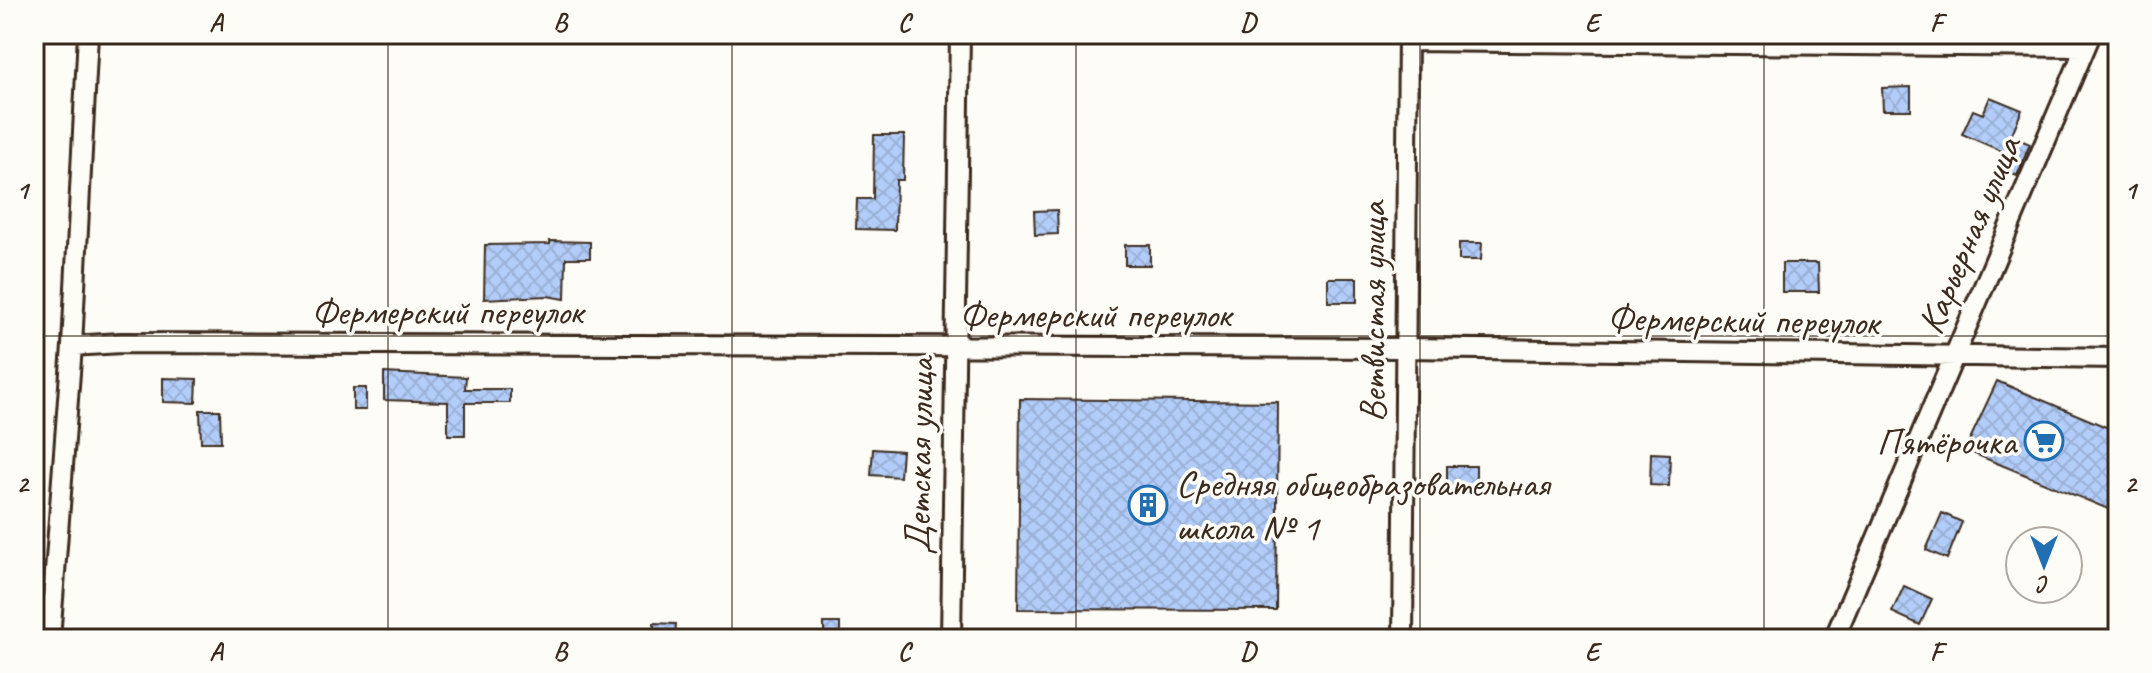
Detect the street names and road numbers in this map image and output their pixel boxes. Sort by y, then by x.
street label: Карьерная улица [1907,127,2032,340]
street label: Ветвистая улица [1349,199,1396,422]
street label: Фермерский переулок [311,288,587,335]
street label: Фермерский переулок [959,291,1235,338]
street label: Фермерский переулок [1607,294,1883,346]
street label: Детская улица [894,354,944,555]

